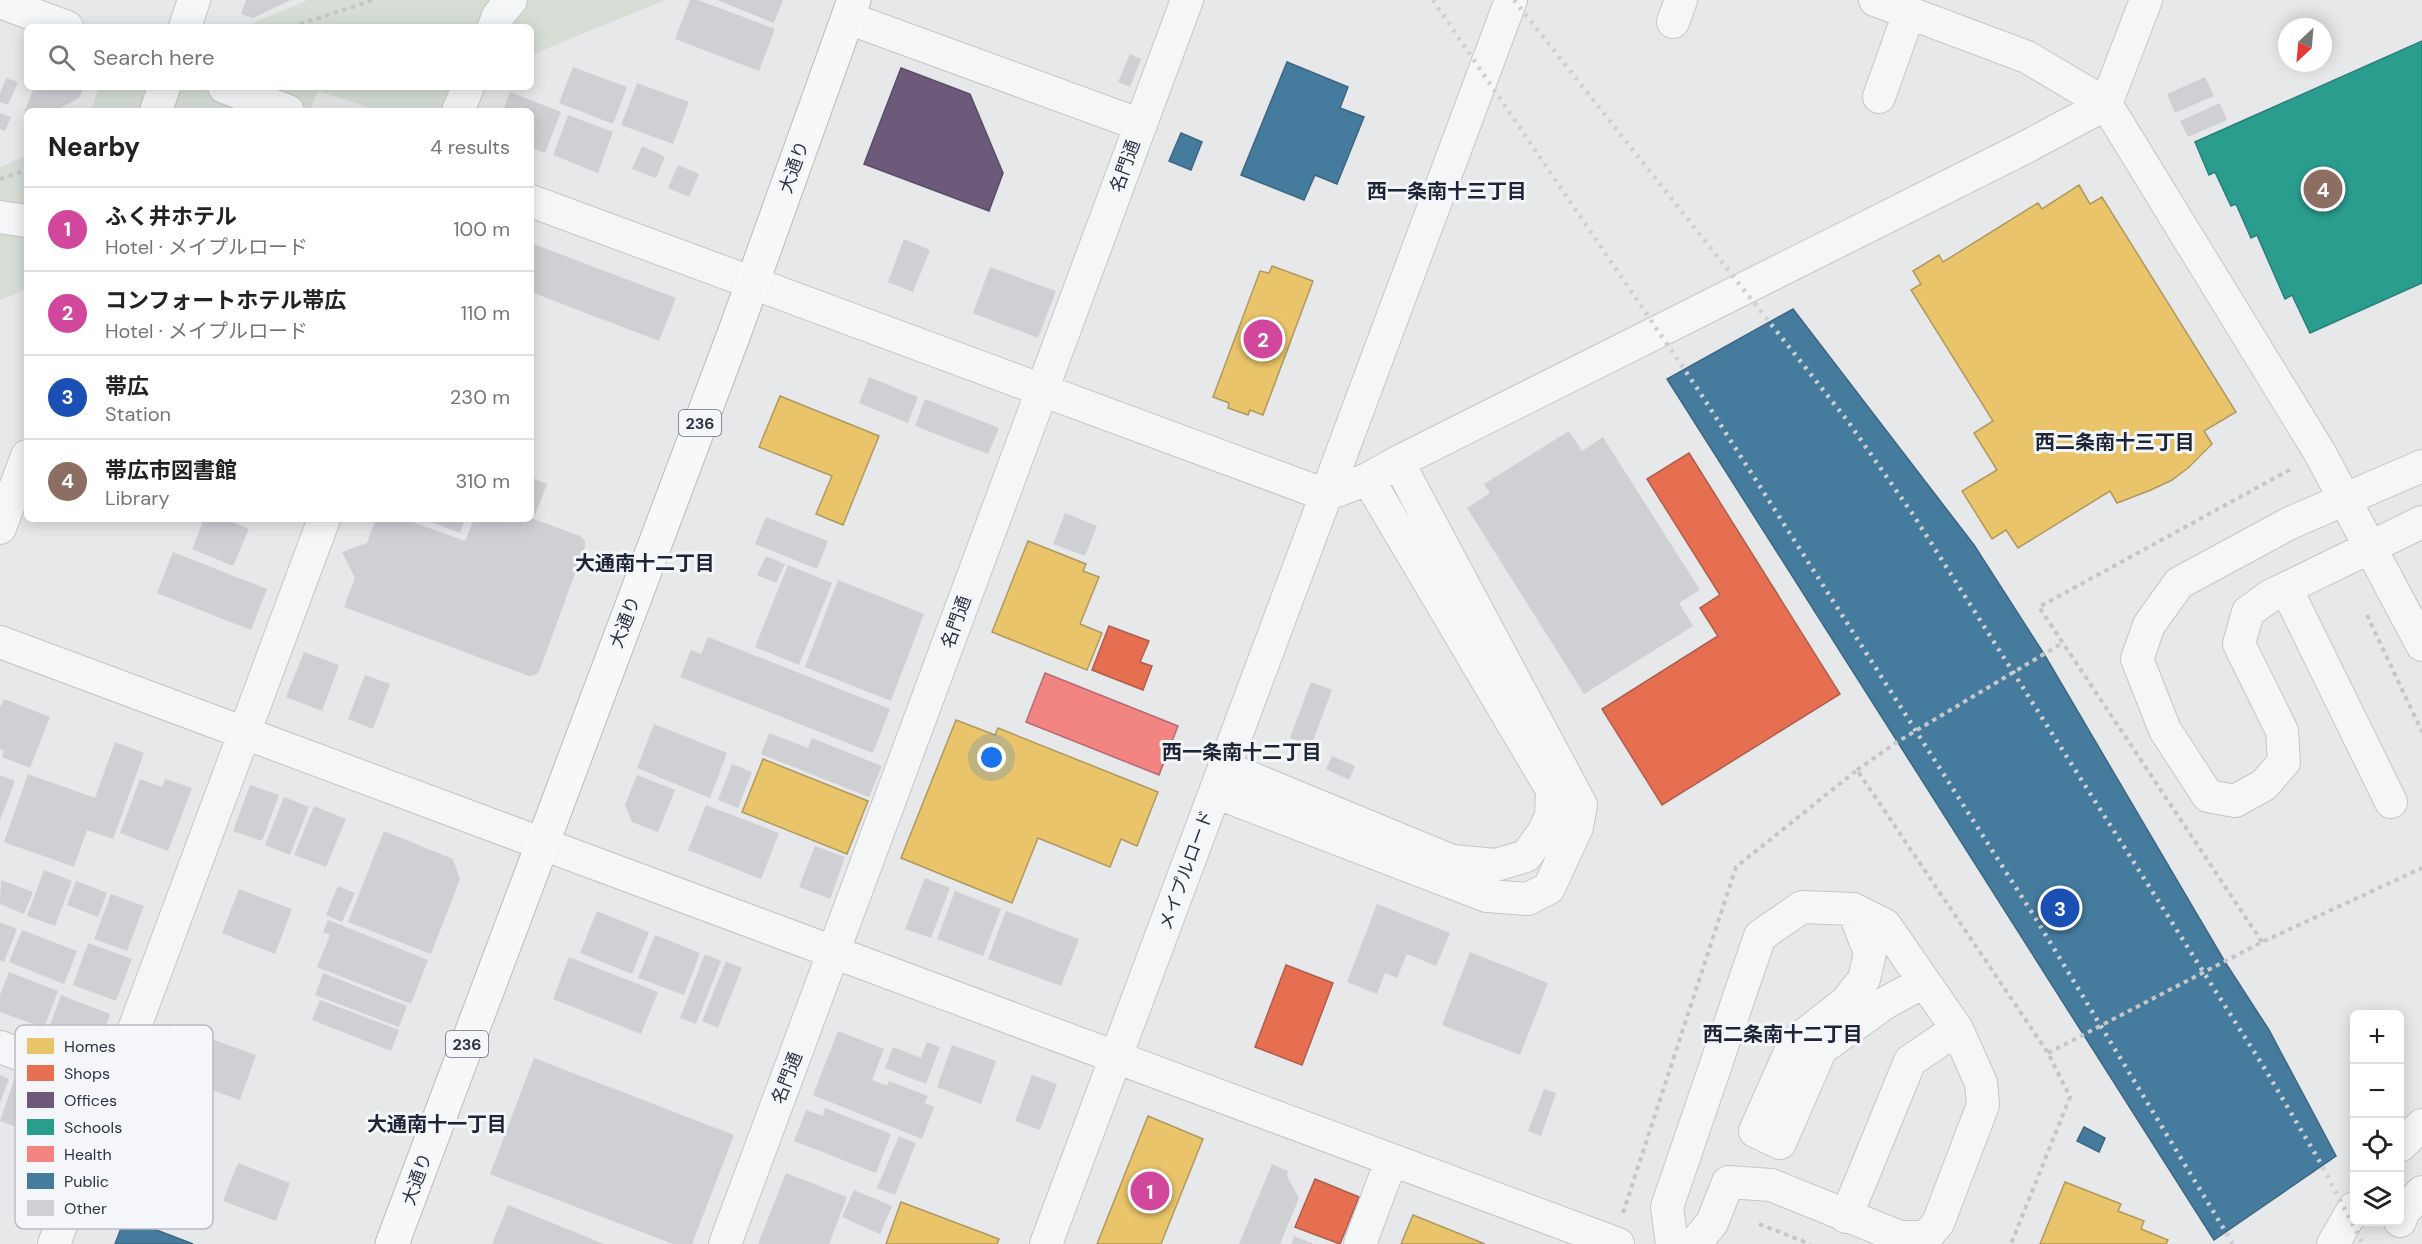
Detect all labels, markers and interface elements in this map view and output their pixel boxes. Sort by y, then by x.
north arrow [2278,18,2332,72]
search box [24,24,534,90]
icon: search [45,41,78,74]
text: Search here [93,43,214,72]
text: Nearby [48,130,140,164]
text: 4 results [430,134,510,160]
street label: 名門通 [1104,137,1146,195]
street label: 大通り [773,138,815,196]
pin: 4 [2304,166,2342,212]
district label: 西一条南十三丁目 [1367,178,1527,204]
text: ふく井ホテル [105,202,237,231]
text: 1 [64,216,71,242]
text: 100 m [453,216,510,242]
text: Hotel · メイプルロード [105,234,308,260]
text: コンフォートホテル帯広 [105,286,346,315]
text: 2 [62,300,73,326]
text: 110 m [461,300,510,326]
pin: 2 [1244,316,1282,362]
text: Hotel · メイプルロード [105,318,308,344]
text: 帯広 [105,372,149,401]
text: 3 [61,384,74,410]
text: 230 m [450,384,510,410]
text: Station [105,401,171,427]
road number: 236 [679,410,721,436]
district label: 西二条南十三丁目 [2035,429,2195,455]
text: 帯広市図書館 [105,456,237,485]
text: 4 [61,468,74,494]
text: 310 m [455,468,510,494]
text: Library [105,485,170,511]
district label: 大通南十二丁目 [575,550,715,576]
street label: 大通り [604,592,646,652]
street label: 名門通 [935,593,977,651]
district label: 西一条南十二丁目 [1162,739,1322,765]
your location [977,743,1006,772]
street label: メイプルロード [1153,807,1219,933]
pin: 3 [2040,886,2080,930]
map controls [2350,1010,2404,1226]
button: + [2350,1010,2404,1064]
district label: 西二条南十二丁目 [1703,1021,1863,1047]
legend [15,1025,213,1229]
road number: 236 [446,1031,488,1057]
text: Homes [64,1036,116,1057]
street label: 名門通 [766,1048,808,1108]
text: Shops [64,1063,110,1084]
button: − [2350,1064,2404,1118]
text: Offices [64,1090,117,1111]
district label: 大通南十一丁目 [367,1111,507,1137]
text: Schools [64,1117,122,1138]
button: locate [2350,1118,2404,1172]
text: Health [64,1144,112,1165]
street label: 大通り [396,1150,438,1208]
pin: 1 [1130,1168,1170,1214]
text: Public [64,1171,109,1192]
button: layers [2350,1172,2404,1226]
text: Other [64,1198,107,1219]

